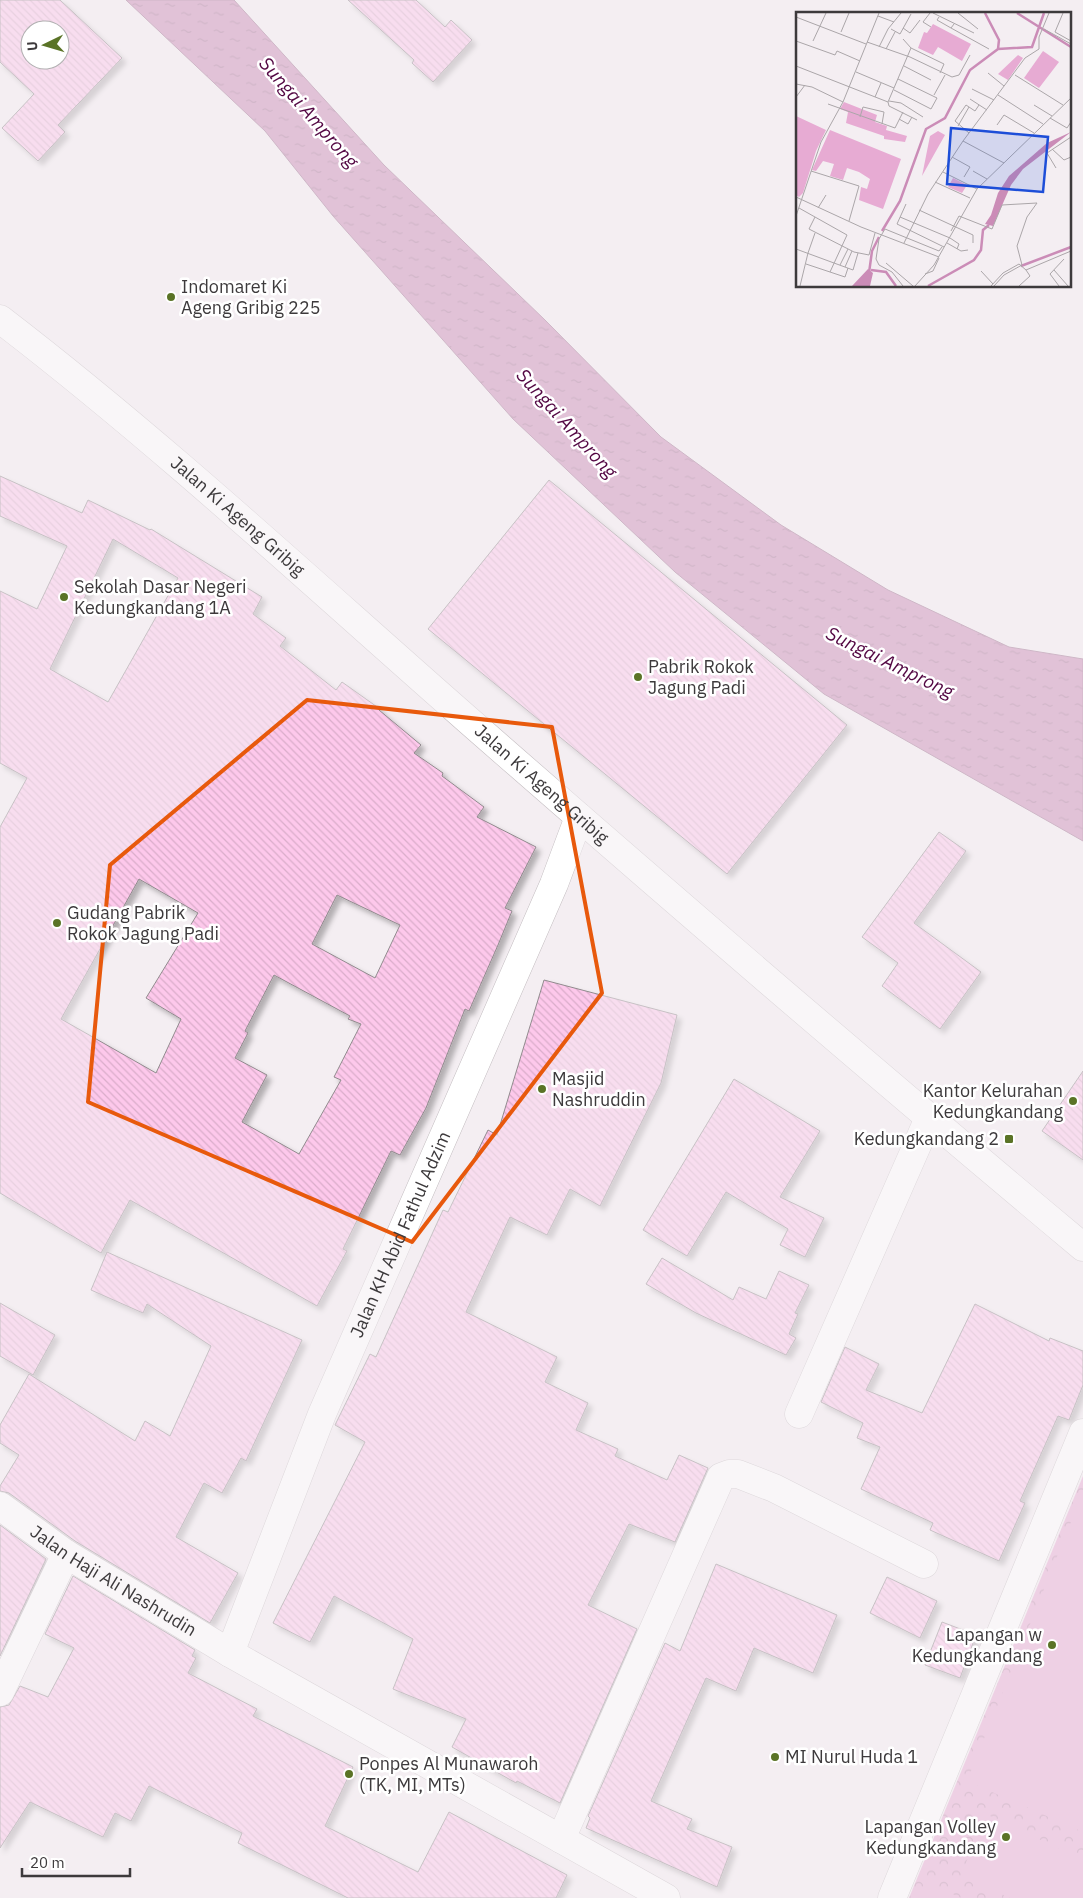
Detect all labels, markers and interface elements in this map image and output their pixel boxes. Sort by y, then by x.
inset map [796,12,1070,288]
north arrow [20,20,70,70]
text: U [23,41,41,52]
water label: Sungai Amprong [254,52,365,173]
place label: Indomaret Ki Ageng Gribig 225 [181,275,321,319]
marker: Indomaret Ki Ageng Gribig 225 [165,291,177,303]
water label: Sungai Amprong [512,363,623,484]
street label: Jalan Ki Ageng Gribig [166,451,310,581]
place label: Sekolah Dasar Negeri Kedungkandang 1A [74,575,247,619]
marker: Sekolah Dasar Negeri Kedungkandang 1A [58,591,70,603]
water label: Sungai Amprong [822,621,959,704]
place label: Pabrik Rokok Jagung Padi [648,655,754,699]
marker: Pabrik Rokok Jagung Padi [632,671,644,683]
street label: Jalan Ki Ageng Gribig [470,719,614,849]
place label: Gudang Pabrik Rokok Jagung Padi [67,901,219,945]
marker: Gudang Pabrik Rokok Jagung Padi [51,917,63,929]
place label: Masjid Nashruddin [552,1067,646,1111]
place label: Kantor Kelurahan Kedungkandang [923,1079,1063,1123]
marker: Masjid Nashruddin [536,1083,548,1095]
marker: Kantor Kelurahan Kedungkandang [1067,1095,1079,1107]
place label: Kedungkandang 2 [854,1127,999,1150]
street label: Jalan KH Abid Fathul Adzim [345,1128,455,1341]
marker: Kedungkandang 2 [1003,1133,1015,1145]
street label: Jalan Haji Ali Nashrudin [26,1520,201,1641]
place label: Lapangan w Kedungkandang [912,1623,1042,1667]
marker: Lapangan w Kedungkandang [1046,1639,1058,1651]
place label: MI Nurul Huda 1 [785,1745,918,1768]
marker: MI Nurul Huda 1 [769,1751,781,1763]
place label: Ponpes Al Munawaroh (TK, MI, MTs) [359,1752,539,1796]
marker: Ponpes Al Munawaroh (TK, MI, MTs) [343,1768,355,1780]
place label: Lapangan Volley Kedungkandang [865,1815,996,1859]
marker: Lapangan Volley Kedungkandang [1000,1831,1012,1843]
scale bar [22,1846,130,1878]
text: 20 m [30,1853,65,1872]

